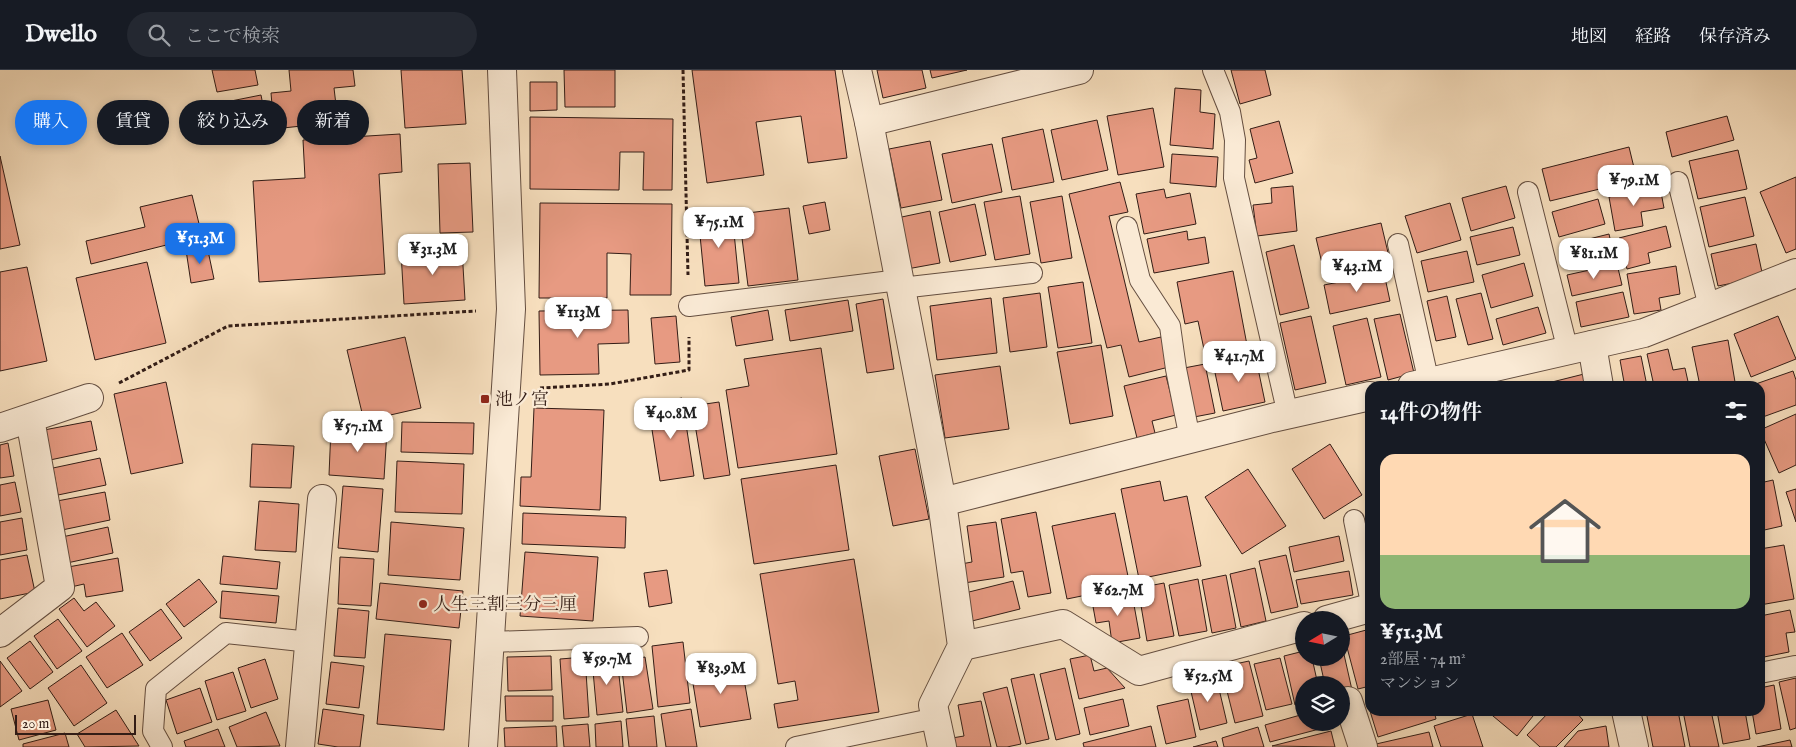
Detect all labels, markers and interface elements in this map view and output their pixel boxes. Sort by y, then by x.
search box [127,12,477,57]
text: Dwello [25,19,97,50]
icon: search [145,21,173,49]
text: ここで検索 [185,25,280,49]
text: 地図 [1571,26,1607,49]
text: 経路 [1635,26,1671,49]
text: 保存済み [1699,26,1771,49]
chip: 購入 [15,100,87,145]
chip: 賃貸 [97,100,169,145]
chip: 絞り込み [179,100,287,145]
chip: 新着 [297,100,369,145]
pin: ¥79.1M [1593,164,1675,207]
text: ¥79.1M [1609,171,1659,191]
pin: ¥75.1M [678,206,760,249]
text: ¥75.1M [694,213,744,233]
pin: ¥51.3M [159,222,241,265]
text: ¥51.3M [176,229,224,249]
pin: ¥31.3M [392,234,474,276]
pin: ¥81.1M [1553,238,1635,280]
text: ¥31.3M [409,240,457,260]
text: ¥81.1M [1570,244,1618,264]
pin: ¥43.1M [1316,250,1398,293]
text: ¥43.1M [1332,257,1382,277]
pin: ¥113M [543,296,613,339]
text: ¥113M [556,303,600,323]
pin: ¥41.7M [1198,340,1280,383]
text: ¥41.7M [1214,347,1264,367]
place label: 池ノ宮 [495,389,549,412]
marker: 池ノ宮 [479,393,491,405]
icon: filters [1722,397,1750,425]
pin: ¥40.8M [630,398,712,440]
text: 14件の物件 [1380,400,1482,427]
text: ¥40.8M [645,404,697,424]
pin: ¥57.1M [317,410,399,453]
text: ¥57.1M [333,417,383,437]
icon: home [1520,486,1610,576]
pin: ¥62.7M [1077,574,1159,617]
text: ¥62.7M [1092,581,1144,601]
place label: 人生三割三分三厘 [433,594,577,617]
marker: 人生三割三分三厘 [417,598,429,610]
north arrow [1295,611,1350,666]
map controls [1295,611,1350,731]
text: ¥51.3M [1380,619,1443,646]
pin: ¥59.7M [566,644,648,686]
text: ¥59.7M [582,650,632,670]
text: 2部屋 · 74 m² [1380,650,1466,670]
pin: ¥83.9M [680,652,762,695]
text: ¥83.9M [696,659,746,679]
pin: ¥52.5M [1167,660,1249,703]
text: ¥52.5M [1183,667,1233,687]
text: マンション [1380,674,1459,694]
button: layers [1295,676,1350,731]
scale bar [15,712,136,735]
text: 20 m [22,715,49,733]

